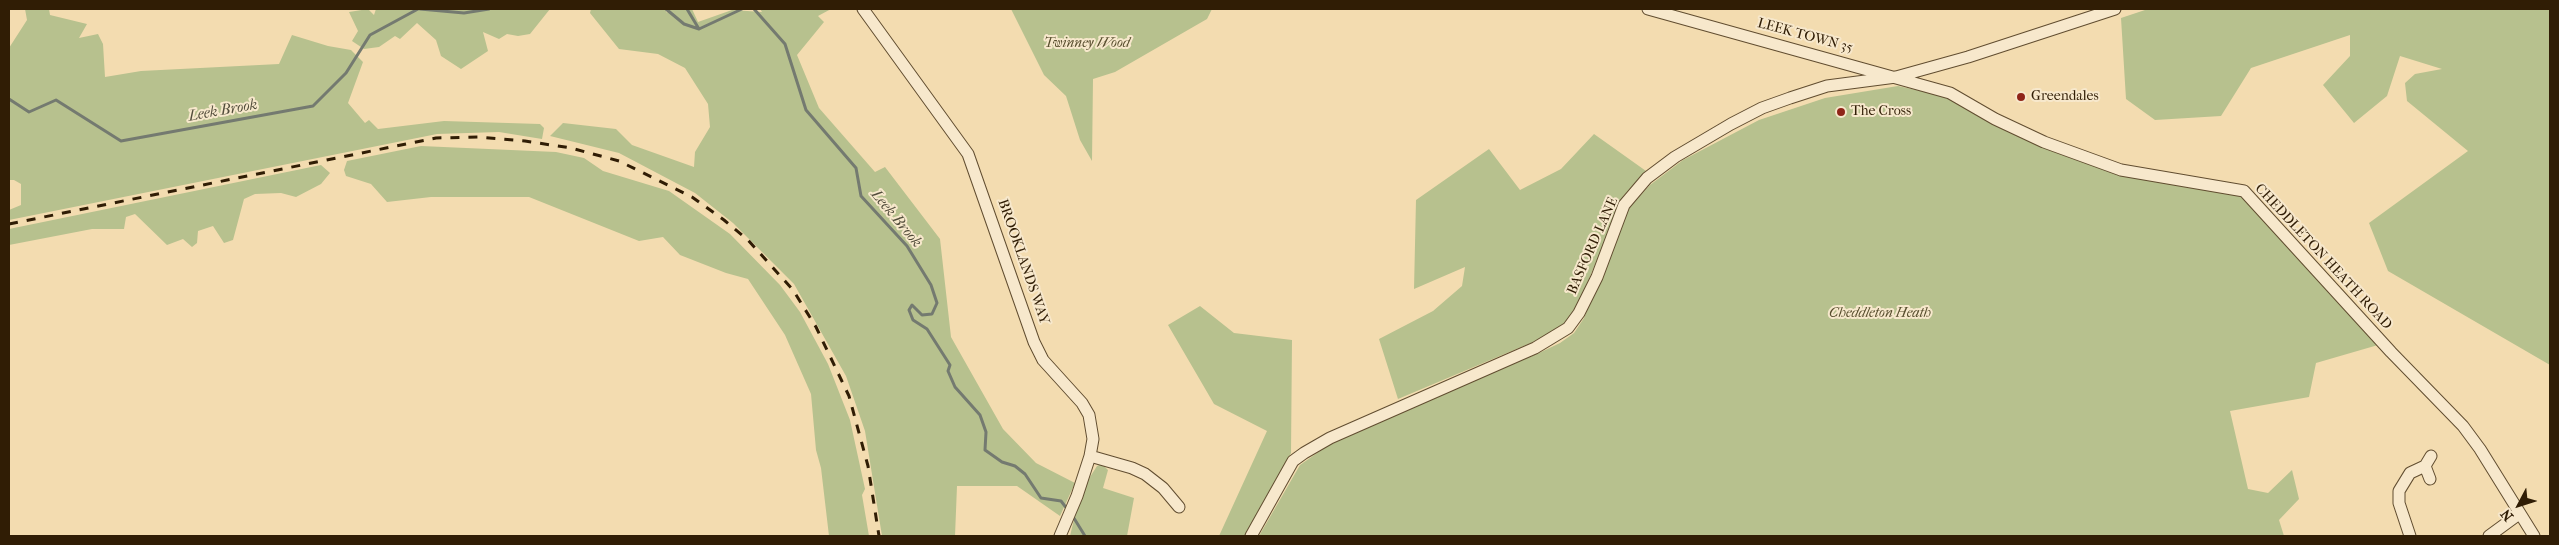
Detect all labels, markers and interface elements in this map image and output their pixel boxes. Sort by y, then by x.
street label: LEEK TOWN 35 [1755,15,1855,57]
park label: Twinney Wood [1044,36,1130,52]
place label: Greendales [2031,89,2099,105]
marker: Greendales [2015,91,2027,103]
water label: Leek Brook [187,96,259,126]
place label: The Cross [1851,104,1911,120]
marker: The Cross [1835,106,1847,118]
street label: CHEDDLETON HEATH ROAD [2251,181,2395,333]
water label: Leek Brook [867,186,925,252]
street label: BASFORD LANE [1564,195,1622,297]
street label: BROOKLANDS WAY [994,197,1052,327]
park label: Cheddleton Heath [1829,306,1931,322]
north arrow [2494,480,2544,530]
text: N [2497,505,2517,524]

